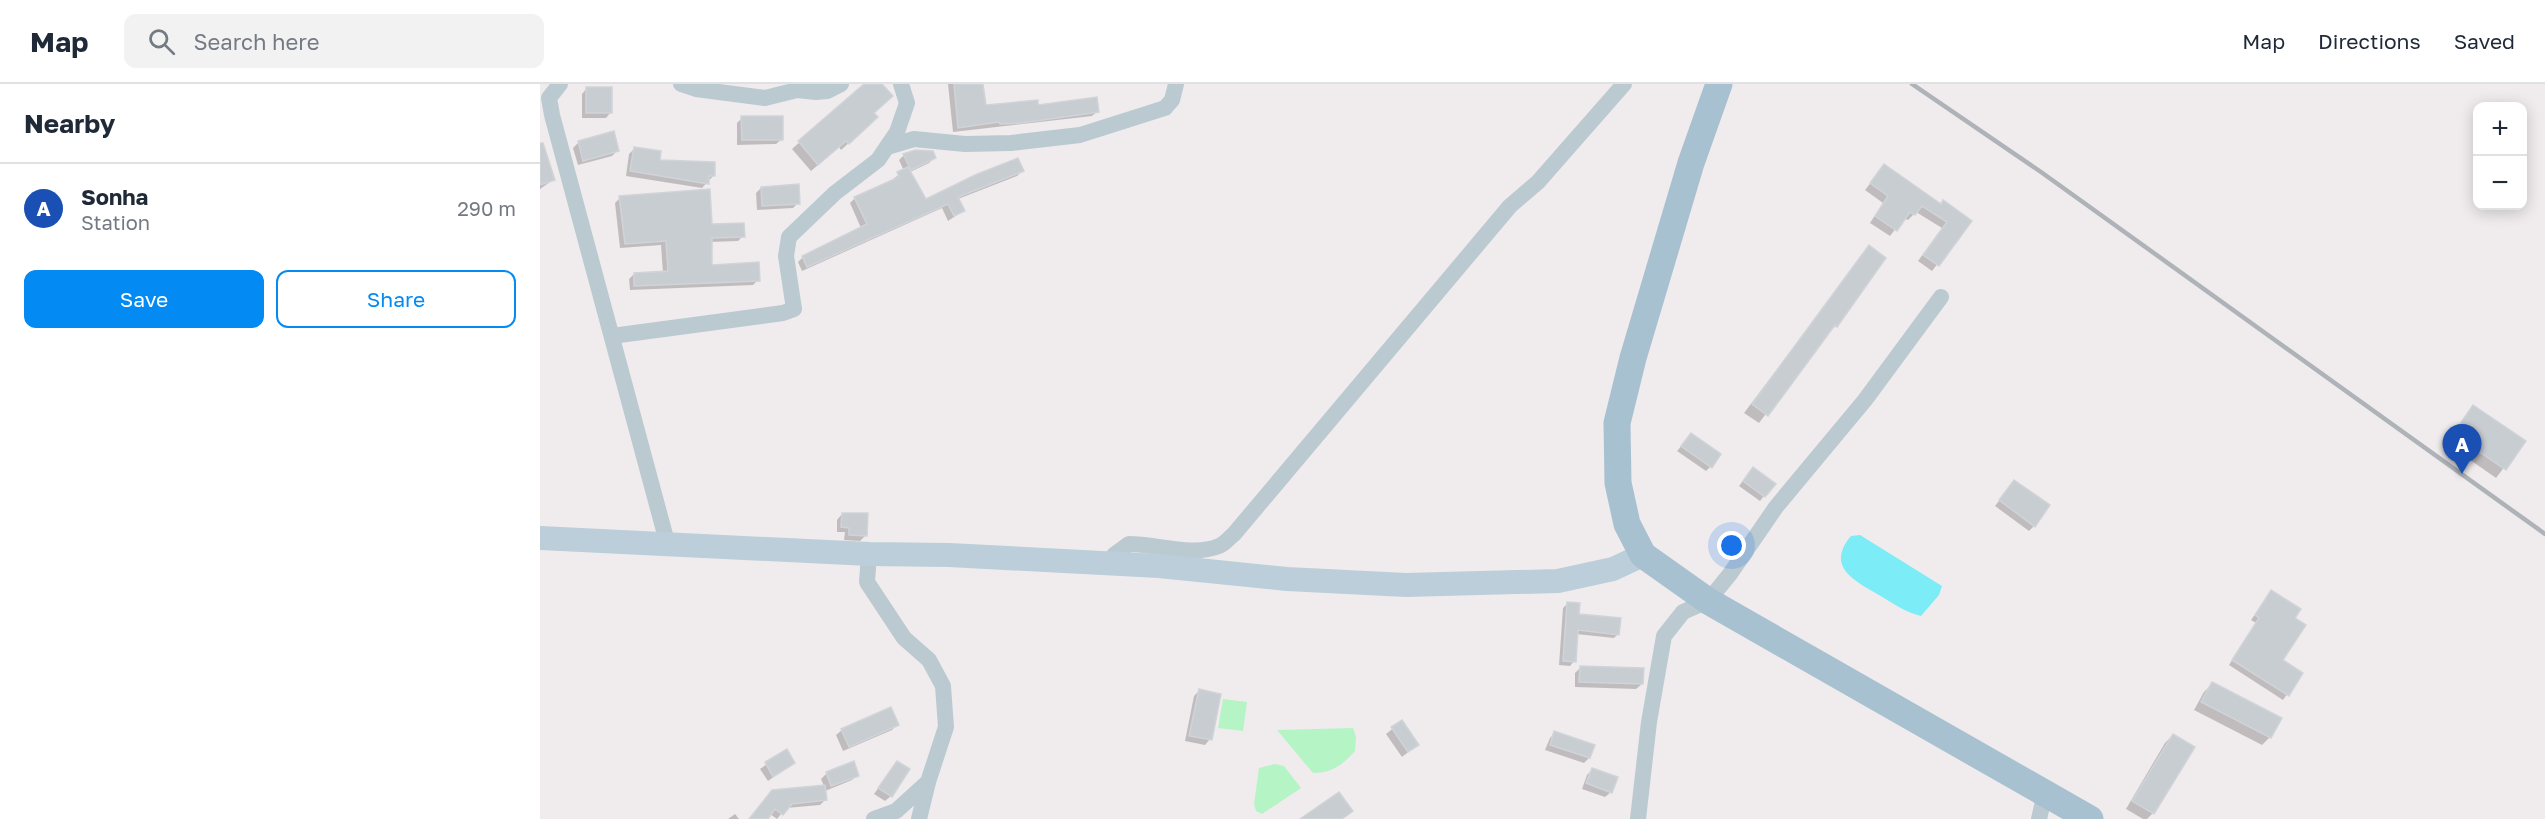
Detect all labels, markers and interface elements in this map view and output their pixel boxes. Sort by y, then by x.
search box [124,14,544,68]
text: Map [30,25,88,58]
icon: search [145,25,178,58]
text: Search here [193,28,319,55]
text: Map [2242,28,2285,54]
text: Directions [2318,28,2421,54]
text: Saved [2454,28,2515,54]
map controls [2473,102,2527,210]
button: + [2473,102,2527,156]
text: Nearby [24,108,115,139]
button: − [2473,156,2527,210]
text: Sonha [81,183,148,210]
text: A [36,196,51,220]
text: 290 m [457,196,516,220]
text: Station [81,210,150,234]
button: Save [24,270,264,328]
button: Share [276,270,516,328]
pin: A [2442,424,2482,474]
your location [1717,531,1746,560]

